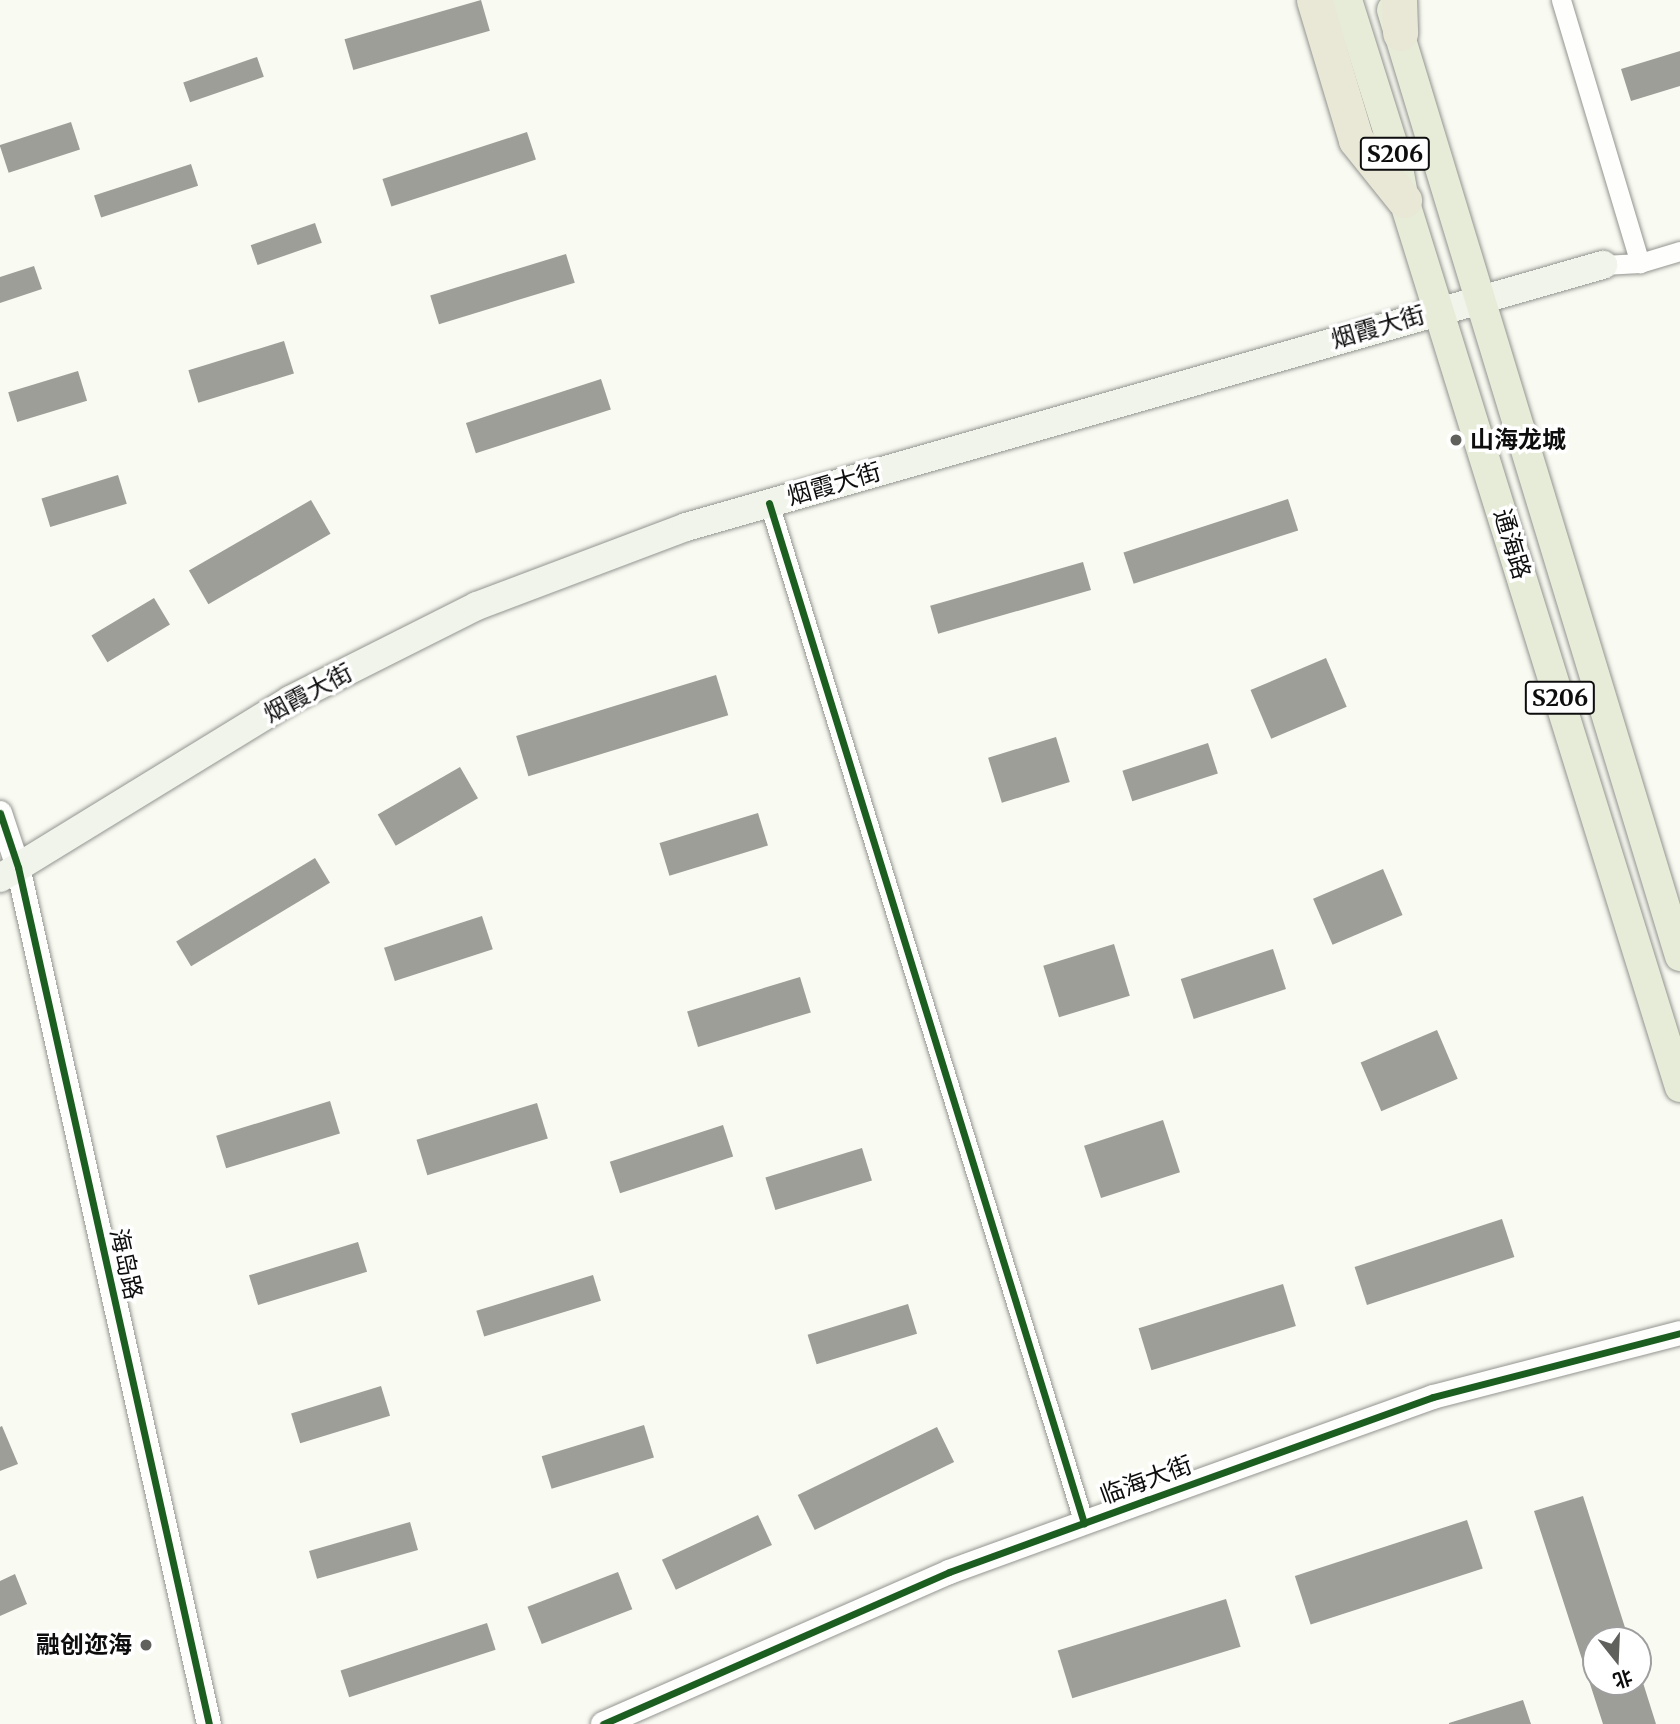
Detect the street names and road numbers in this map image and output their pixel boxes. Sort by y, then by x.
road number: S206 [1358,134,1432,174]
street label: 烟霞大街 [1328,300,1428,354]
street label: 烟霞大街 [784,457,884,511]
street label: 通海路 [1488,505,1536,583]
street label: 烟霞大街 [259,658,357,728]
road number: S206 [1523,678,1597,718]
street label: 海岛路 [104,1226,148,1302]
street label: 临海大街 [1096,1450,1196,1510]

